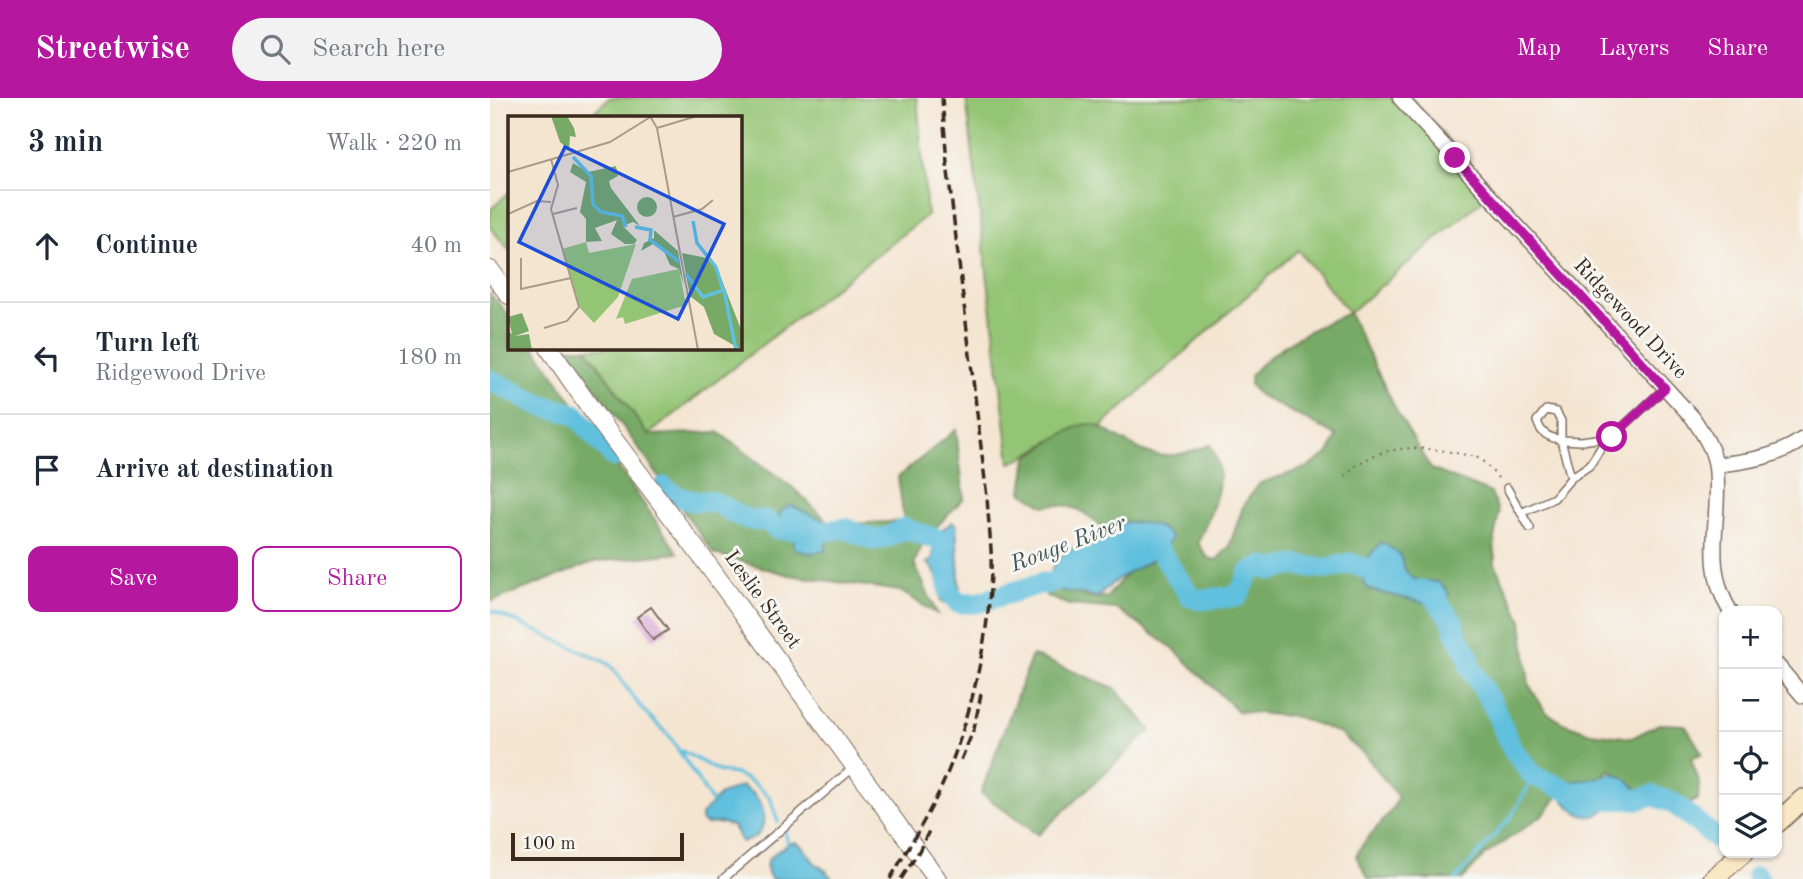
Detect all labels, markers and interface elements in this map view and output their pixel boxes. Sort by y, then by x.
search box [232,18,722,81]
icon: search [256,30,294,68]
text: Streetwise [35,33,190,66]
text: Search here [312,36,445,62]
text: Map [1517,37,1561,61]
text: Layers [1599,37,1669,61]
text: Share [1707,37,1768,61]
inset map [508,116,742,350]
text: 3 min [28,128,103,158]
text: Walk · 220 m [326,132,462,155]
route end [1439,142,1470,173]
icon: ahead [28,227,66,265]
text: Continue [95,233,198,259]
text: 40 m [411,234,462,257]
street label: Ridgewood Drive [1569,255,1691,383]
text: Turn left [95,331,200,357]
icon: left [28,339,66,377]
text: 180 m [397,346,462,369]
text: Ridgewood Drive [95,362,266,385]
route start [1596,421,1627,452]
icon: arrive [28,451,66,489]
text: Arrive at destination [95,457,334,483]
water label: Rouge River [1006,511,1130,578]
button: Save [28,546,238,612]
button: Share [252,546,462,612]
street label: Leslie Street [720,547,804,653]
map controls [1719,606,1782,858]
button: + [1719,606,1782,669]
button: − [1719,669,1782,732]
button: locate [1719,732,1782,795]
button: layers [1719,795,1782,858]
scale bar [511,830,684,862]
text: 100 m [522,835,575,854]

